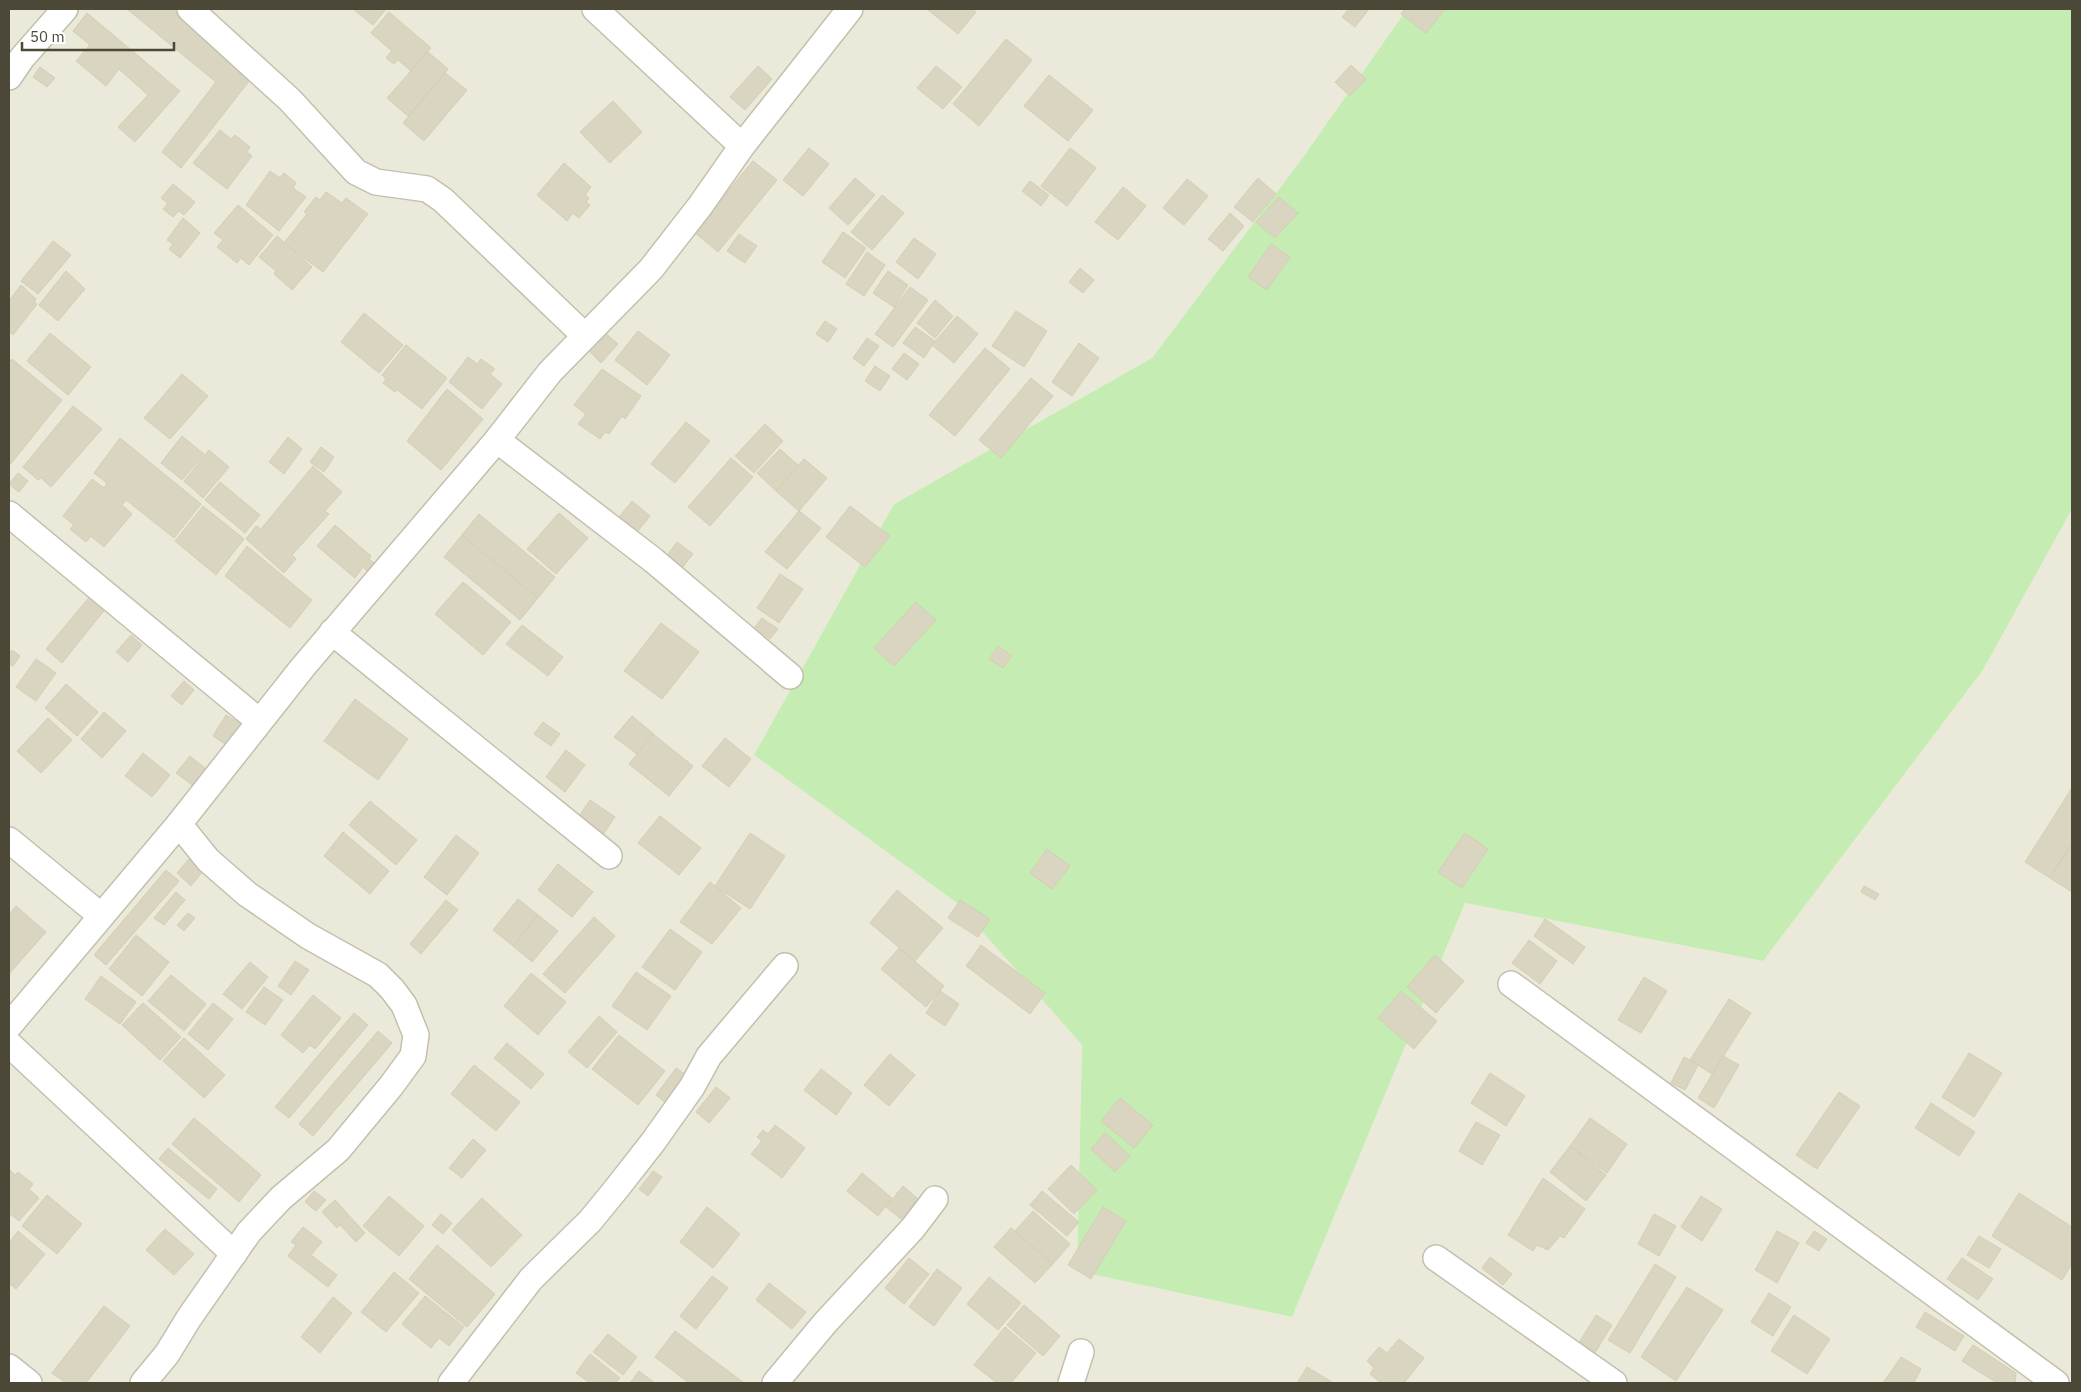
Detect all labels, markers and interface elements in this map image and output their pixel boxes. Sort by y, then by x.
scale bar [22,20,175,52]
text: 50 m [30,27,65,46]

